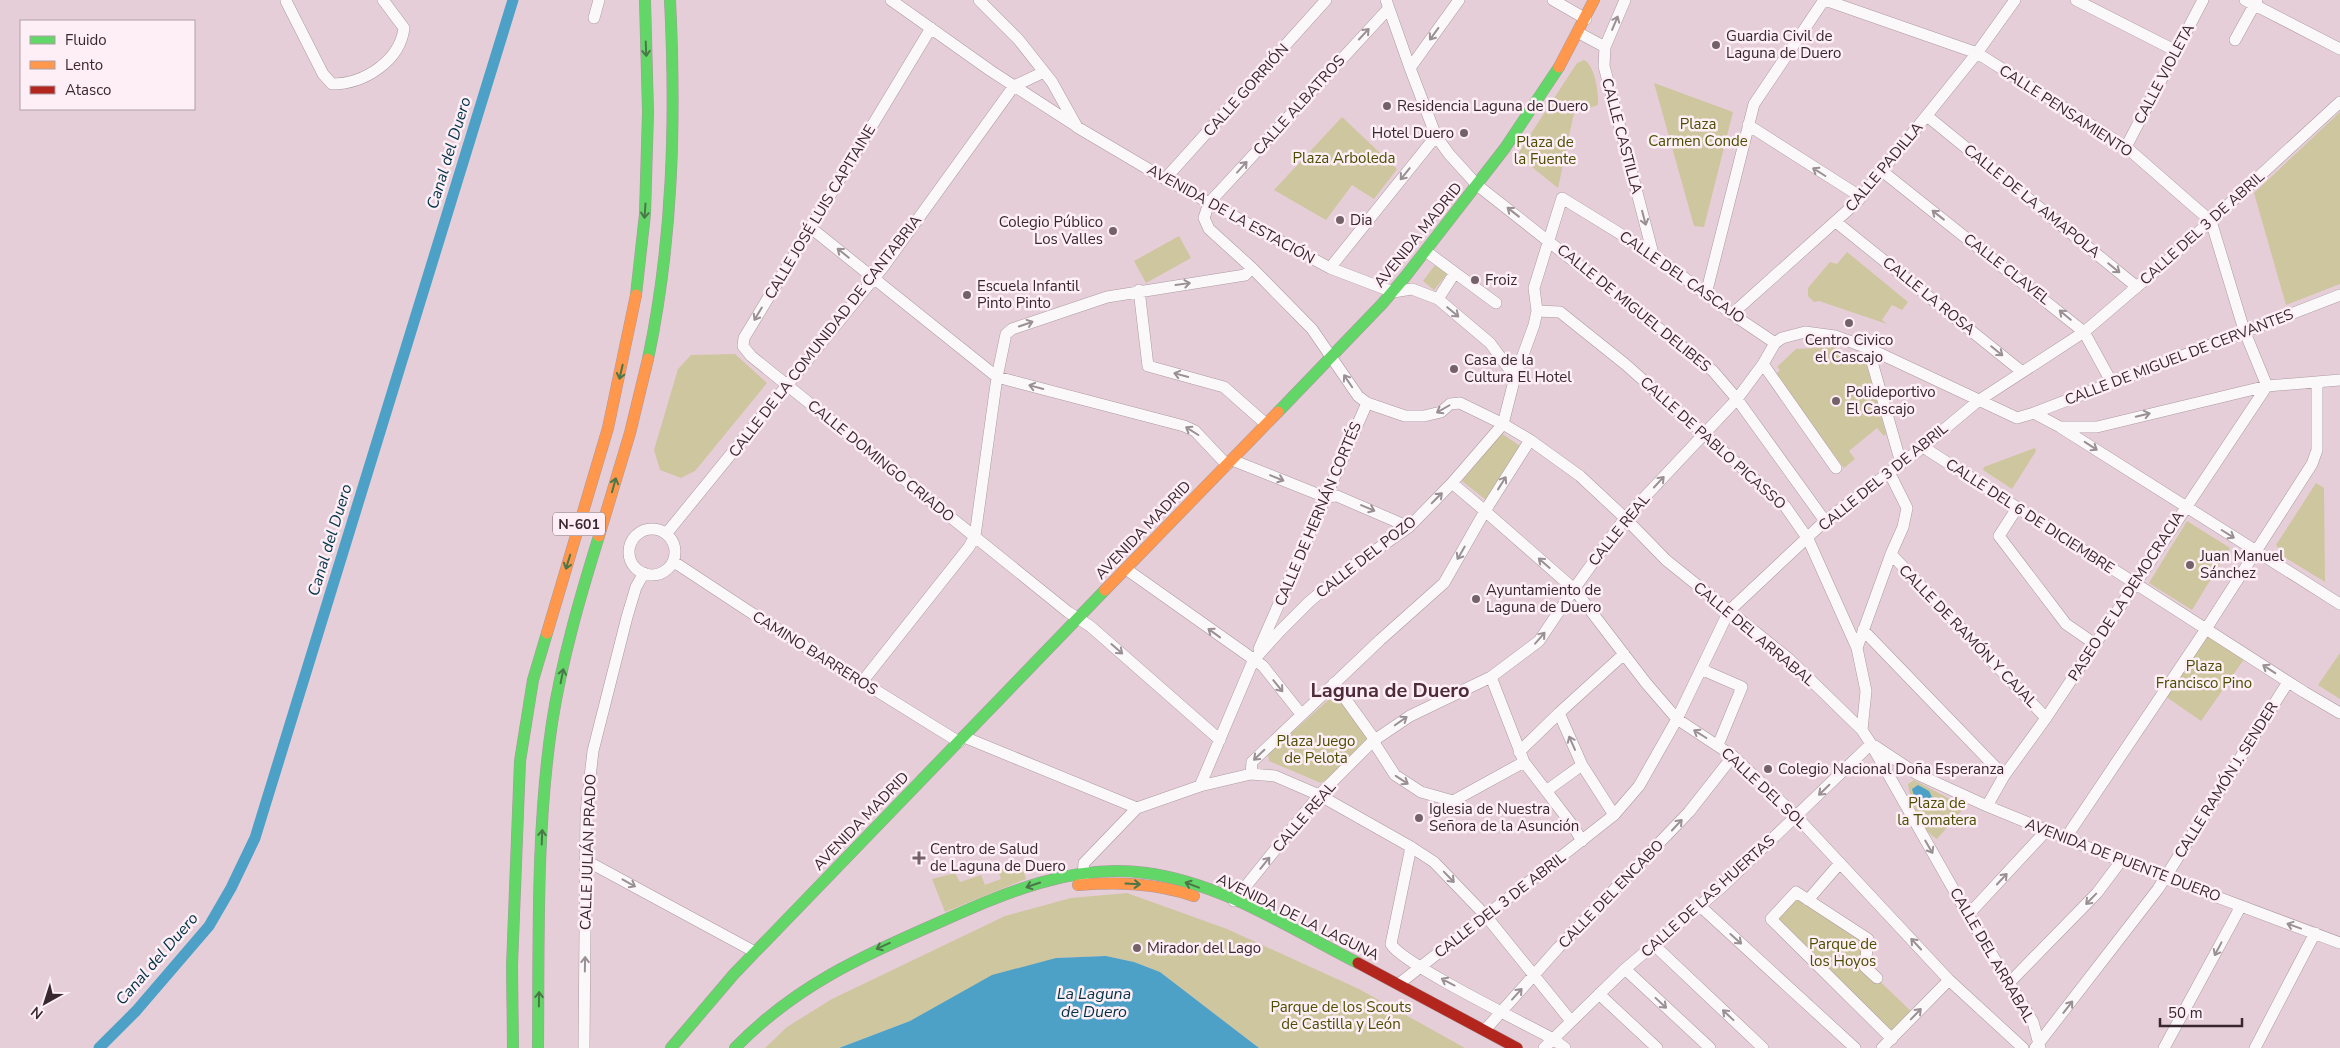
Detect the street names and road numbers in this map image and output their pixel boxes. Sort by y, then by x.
street label: CALLE VIOLETA [2129,20,2199,128]
street label: CALLE GORRIÓN [1198,39,1293,141]
street label: CALLE ALBATROS [1249,51,1349,159]
street label: CALLE PENSAMIENTO [1995,60,2137,162]
street label: CALLE CASTILLA [1597,76,1647,196]
street label: CALLE PADILLA [1841,118,1927,216]
street label: CALLE JOSÉ LUIS CAPITAINE [760,121,880,303]
street label: CALLE DE LA AMAPOLA [1960,140,2105,262]
street label: AVENIDA DE LA ESTACIÓN [1144,159,1319,269]
street label: CALLE DEL 3 DE ABRIL [2135,167,2269,289]
street label: AVENIDA MADRID [1369,178,1467,292]
street label: CALLE DE LA COMUNIDAD DE CANTABRIA [724,211,926,461]
street label: CALLE DEL CASCAJO [1615,226,1749,328]
street label: CALLE CLAVEL [1959,229,2055,309]
street label: CALLE DE MIGUEL DELIBES [1553,240,1715,376]
street label: CALLE LA ROSA [1878,252,1980,340]
street label: CALLE DE MIGUEL DE CERVANTES [2062,304,2296,410]
street label: CALLE DE PABLO PICASSO [1636,372,1790,514]
street label: CALLE DOMINGO CRIADO [803,395,959,527]
street label: CALLE DEL 3 DE ABRIL [1814,418,1952,536]
street label: CALLE DE HERNÁN CORTÉS [1270,419,1366,609]
street label: CALLE DEL 6 DE DICIEMBRE [1942,454,2118,578]
street label: AVENIDA MADRID [1091,476,1195,584]
street label: CALLE REAL [1584,490,1654,570]
street label: PASEO DE LA DEMOCRACIA [2064,507,2189,685]
street label: CALLE DEL POZO [1312,511,1420,603]
road number: N-601 [553,512,605,536]
street label: CALLE DE RAMÓN Y CAJAL [1894,560,2042,712]
street label: CALLE DEL ARRABAL [1689,577,1819,691]
street label: CAMINO BARREROS [748,606,882,700]
street label: CALLE RAMÓN J. SENDER [2169,698,2282,862]
street label: CALLE DEL SOL [1717,743,1811,833]
street label: AVENIDA MADRID [809,767,913,875]
street label: CALLE JULIÁN PRADO [575,774,601,930]
street label: CALLE REAL [1268,777,1340,857]
street label: AVENIDA DE PUENTE DUERO [2022,813,2224,907]
street label: CALLE DE LAS HUERTAS [1637,830,1779,962]
street label: CALLE DEL ENCABO [1554,835,1668,953]
street label: CALLE DEL 3 DE ABRIL [1430,847,1570,963]
street label: AVENIDA DE LA LAGUNA [1213,869,1383,965]
street label: CALLE DEL ARRABAL [1945,884,2039,1026]

